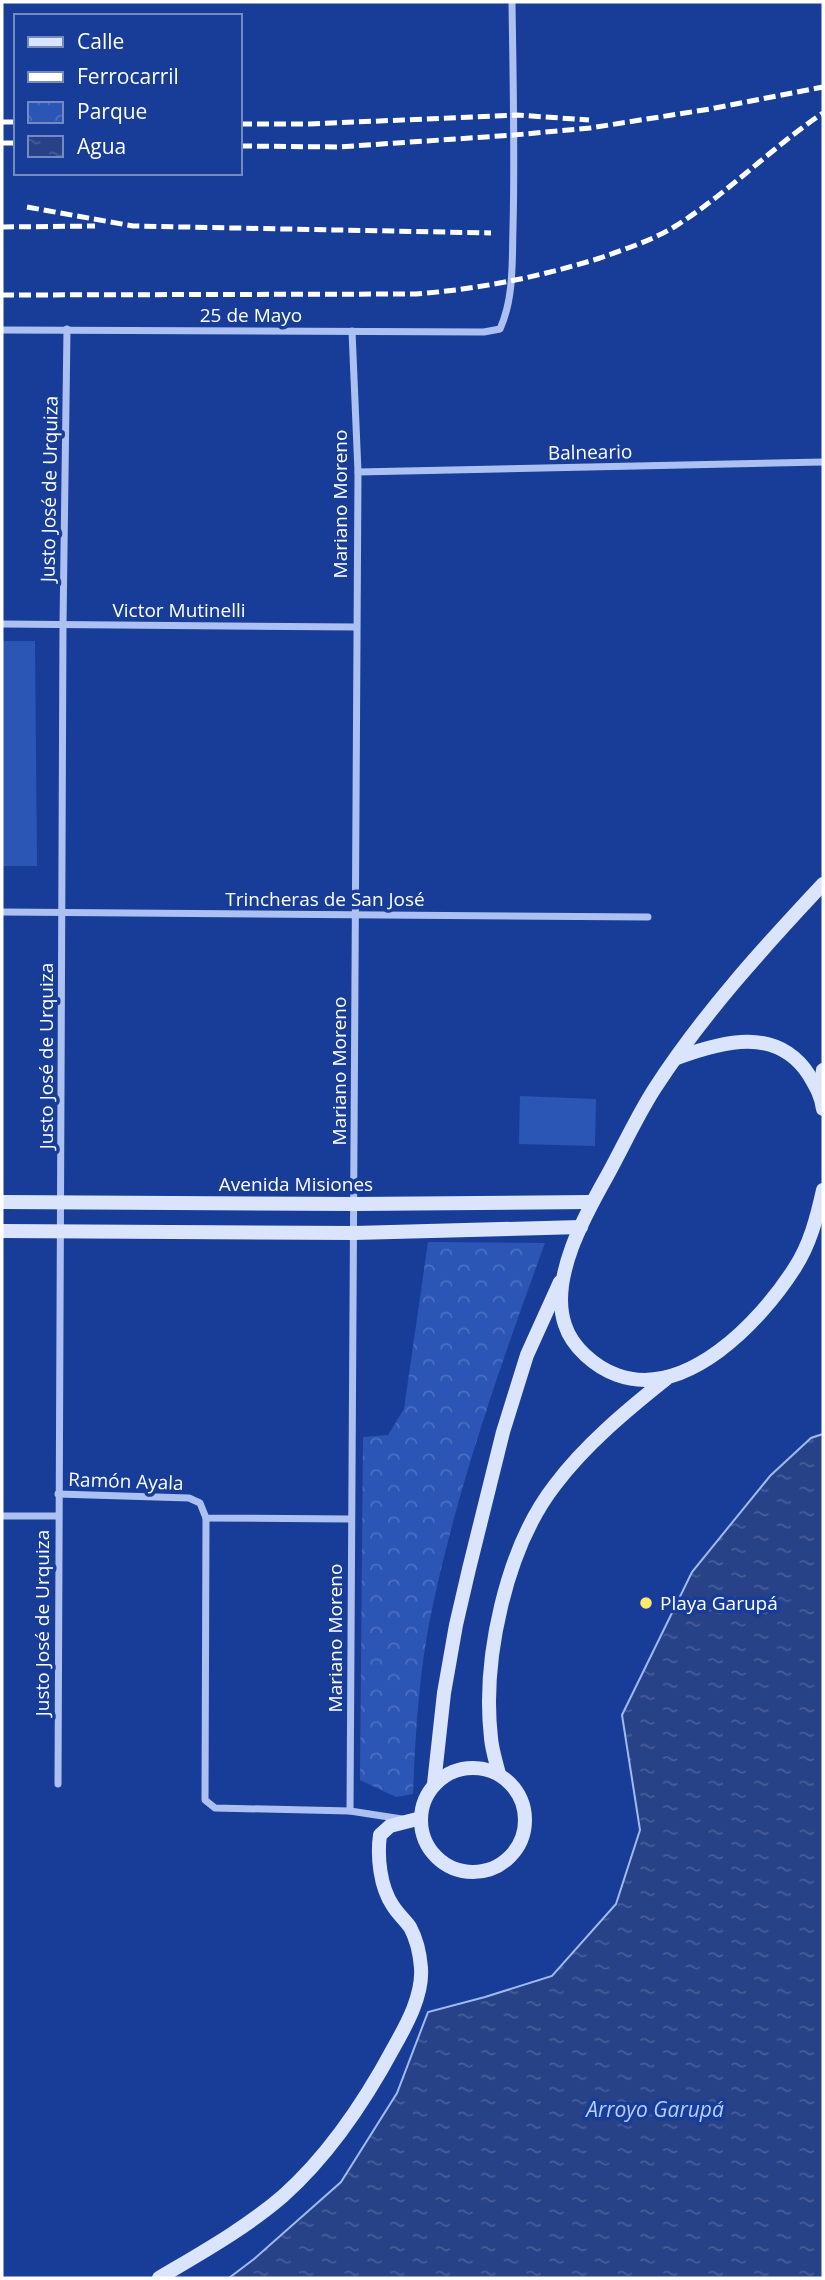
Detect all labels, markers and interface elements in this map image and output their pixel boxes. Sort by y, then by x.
legend [14,14,242,175]
text: Calle [77,27,124,55]
text: Ferrocarril [77,62,179,90]
text: Parque [77,97,147,125]
text: Agua [77,132,126,160]
street label: 25 de Mayo [200,302,302,328]
street label: Justo José de Urquiza [34,396,64,584]
street label: Mariano Moreno [327,430,353,578]
street label: Balneario [548,438,632,466]
street label: Victor Mutinelli [112,597,246,623]
street label: Trincheras de San José [225,886,425,912]
street label: Justo José de Urquiza [33,963,59,1151]
street label: Mariano Moreno [326,997,352,1145]
street label: Avenida Misiones [219,1171,373,1197]
street label: Ramón Ayala [68,1466,184,1496]
street label: Justo José de Urquiza [29,1530,55,1718]
street label: Mariano Moreno [322,1564,348,1712]
place label: Playa Garupá [660,1590,778,1616]
marker: Playa Garupá [638,1595,654,1611]
water label: Arroyo Garupá [584,2095,724,2123]

